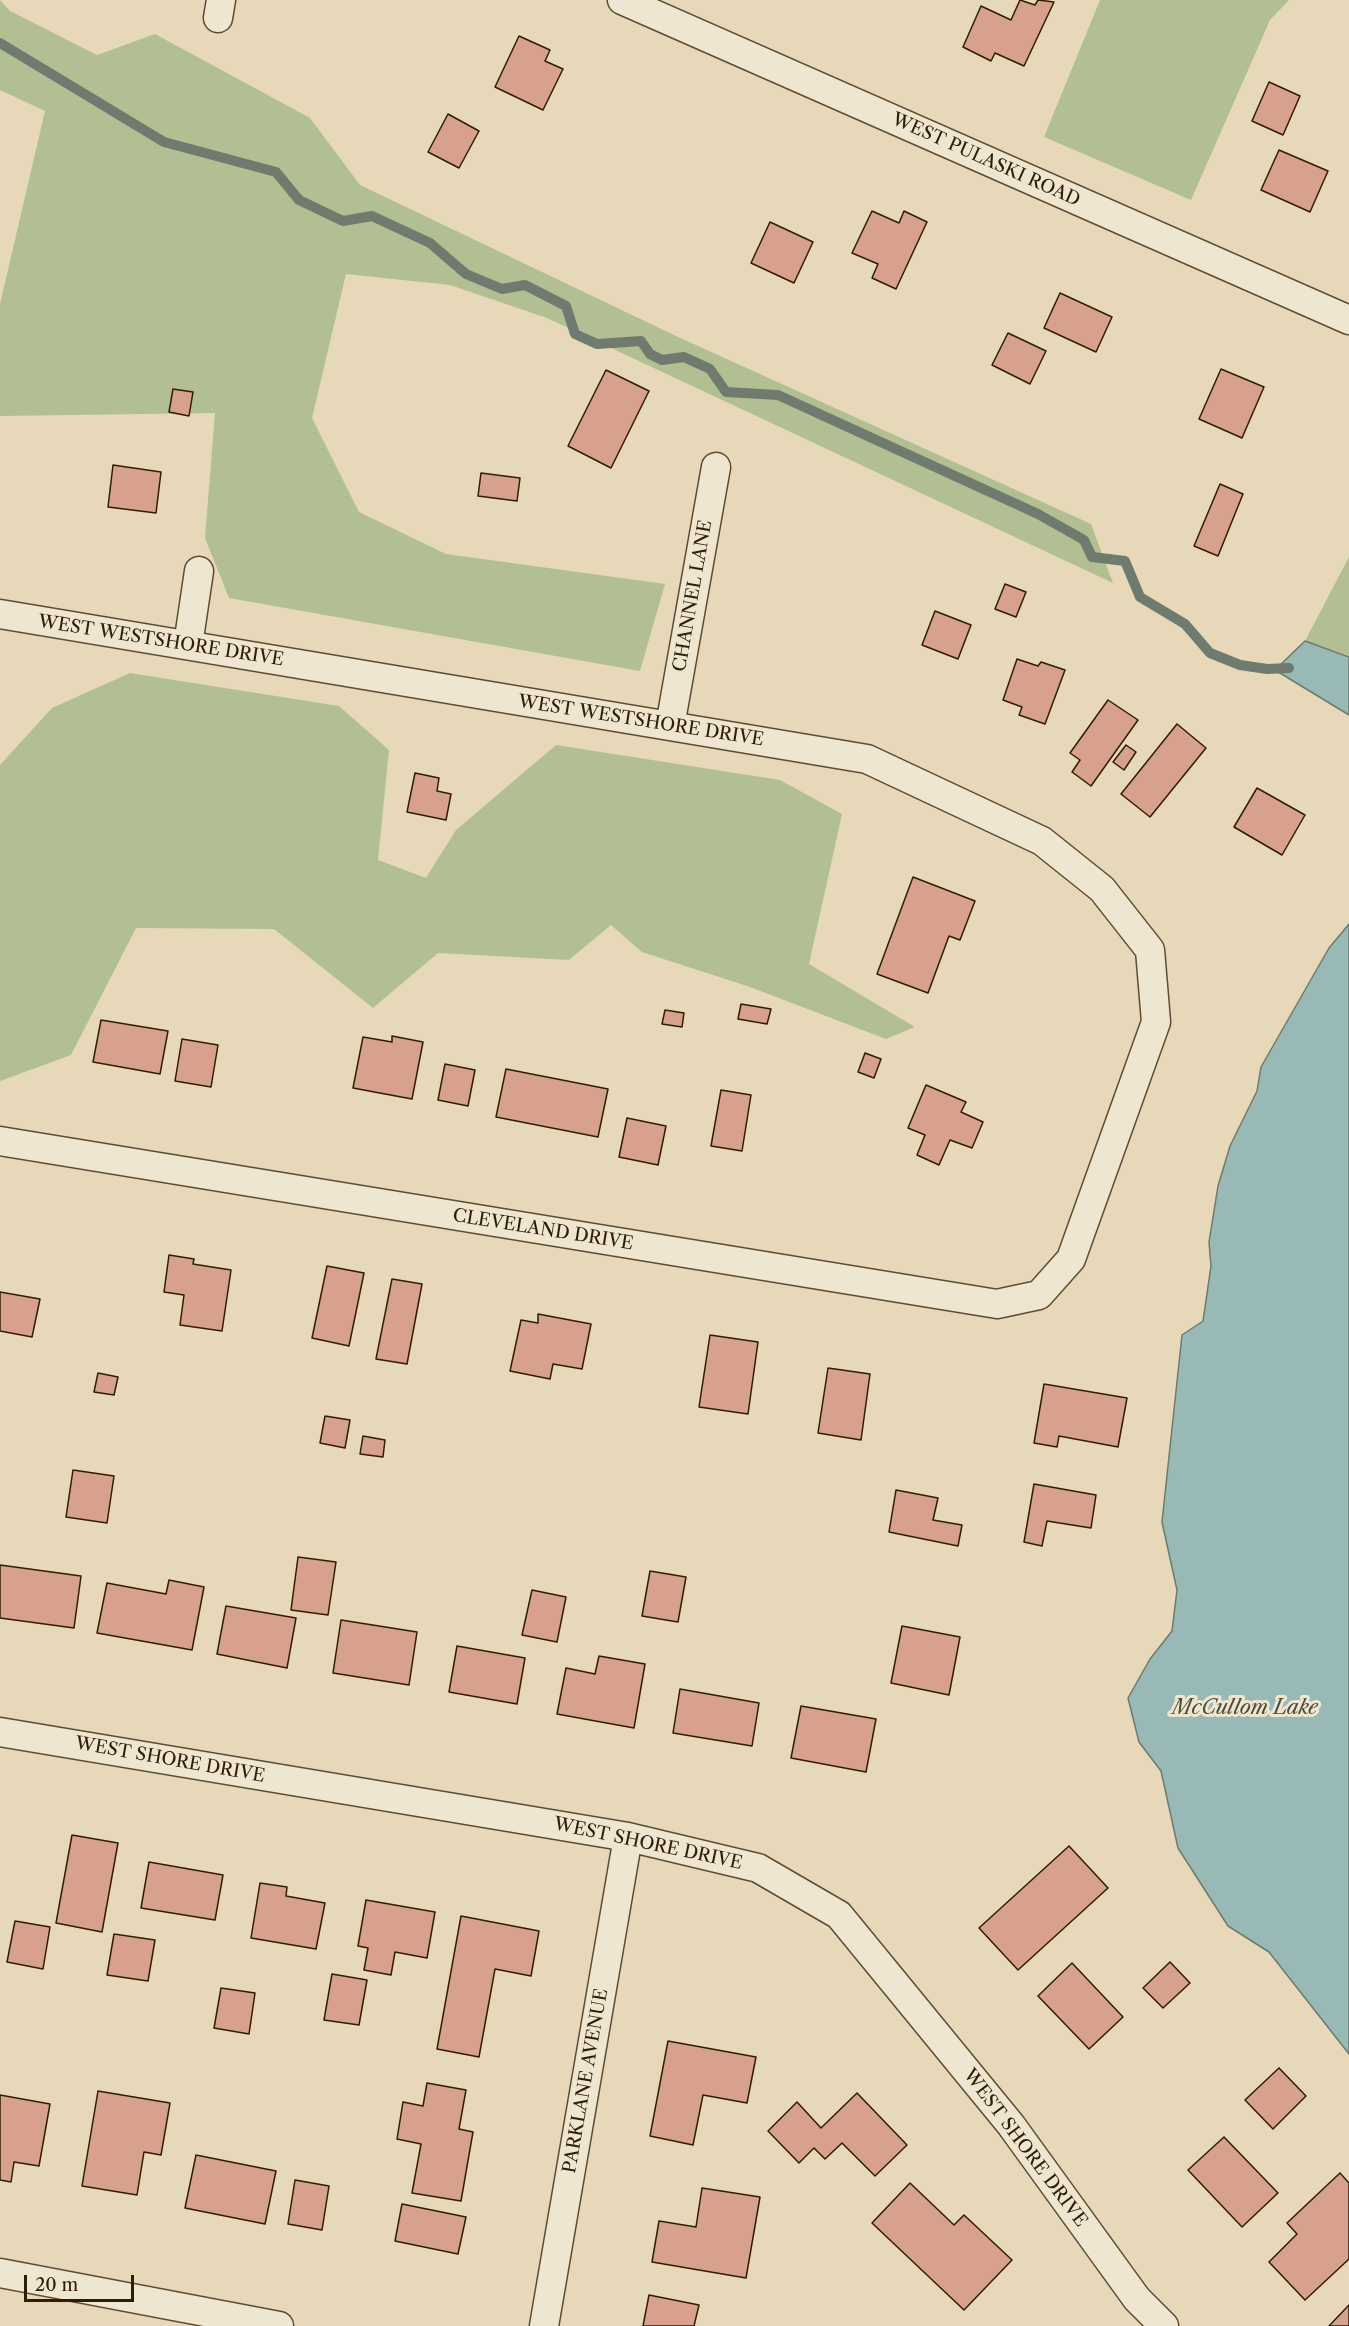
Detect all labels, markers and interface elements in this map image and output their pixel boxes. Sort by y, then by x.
street label: WEST PULASKI ROAD [889,109,1083,211]
street label: CHANNEL LANE [669,518,717,674]
street label: WEST WESTSHORE DRIVE [37,611,285,671]
street label: WEST WESTSHORE DRIVE [517,691,765,751]
street label: CLEVELAND DRIVE [451,1205,635,1255]
water label: McCullom Lake [1172,1696,1318,1720]
street label: WEST SHORE DRIVE [74,1733,266,1787]
street label: WEST SHORE DRIVE [552,1813,744,1875]
street label: PARKLANE AVENUE [559,1987,613,2175]
street label: WEST SHORE DRIVE [959,2065,1091,2231]
scale bar [27,2263,136,2301]
text: 20 m [35,2274,78,2296]

